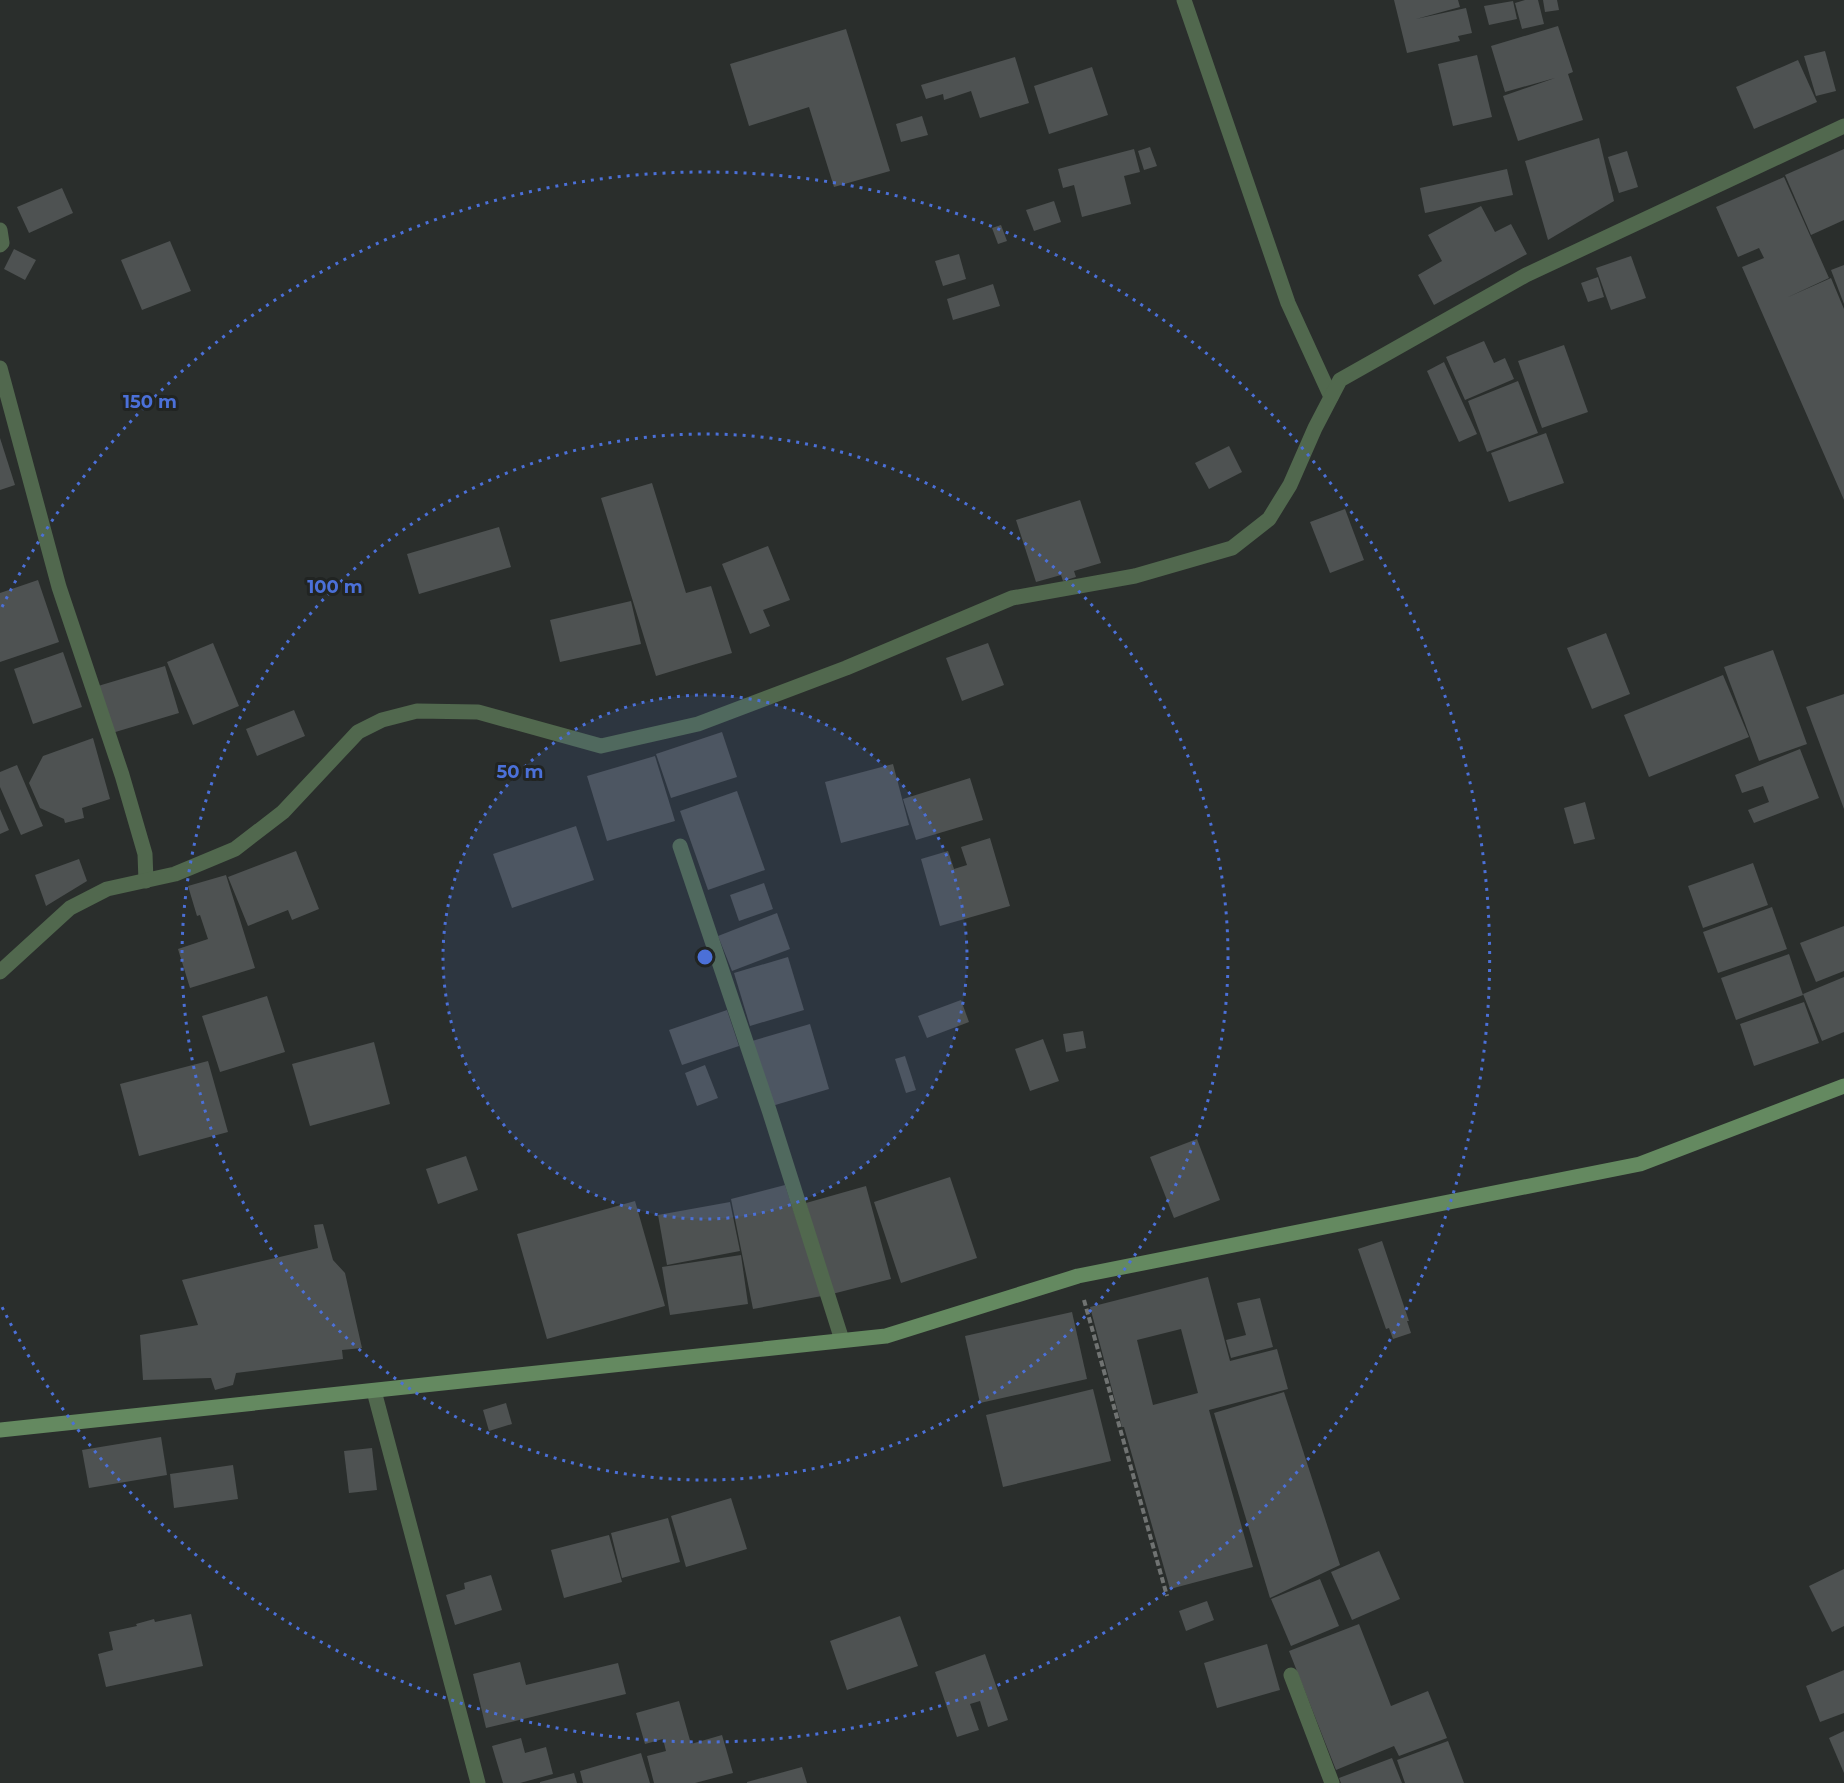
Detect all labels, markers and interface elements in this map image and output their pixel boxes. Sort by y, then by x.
text: 150 m [123,391,177,413]
text: 100 m [307,576,363,598]
text: 50 m [497,761,543,783]
centre of rings [695,947,715,967]

